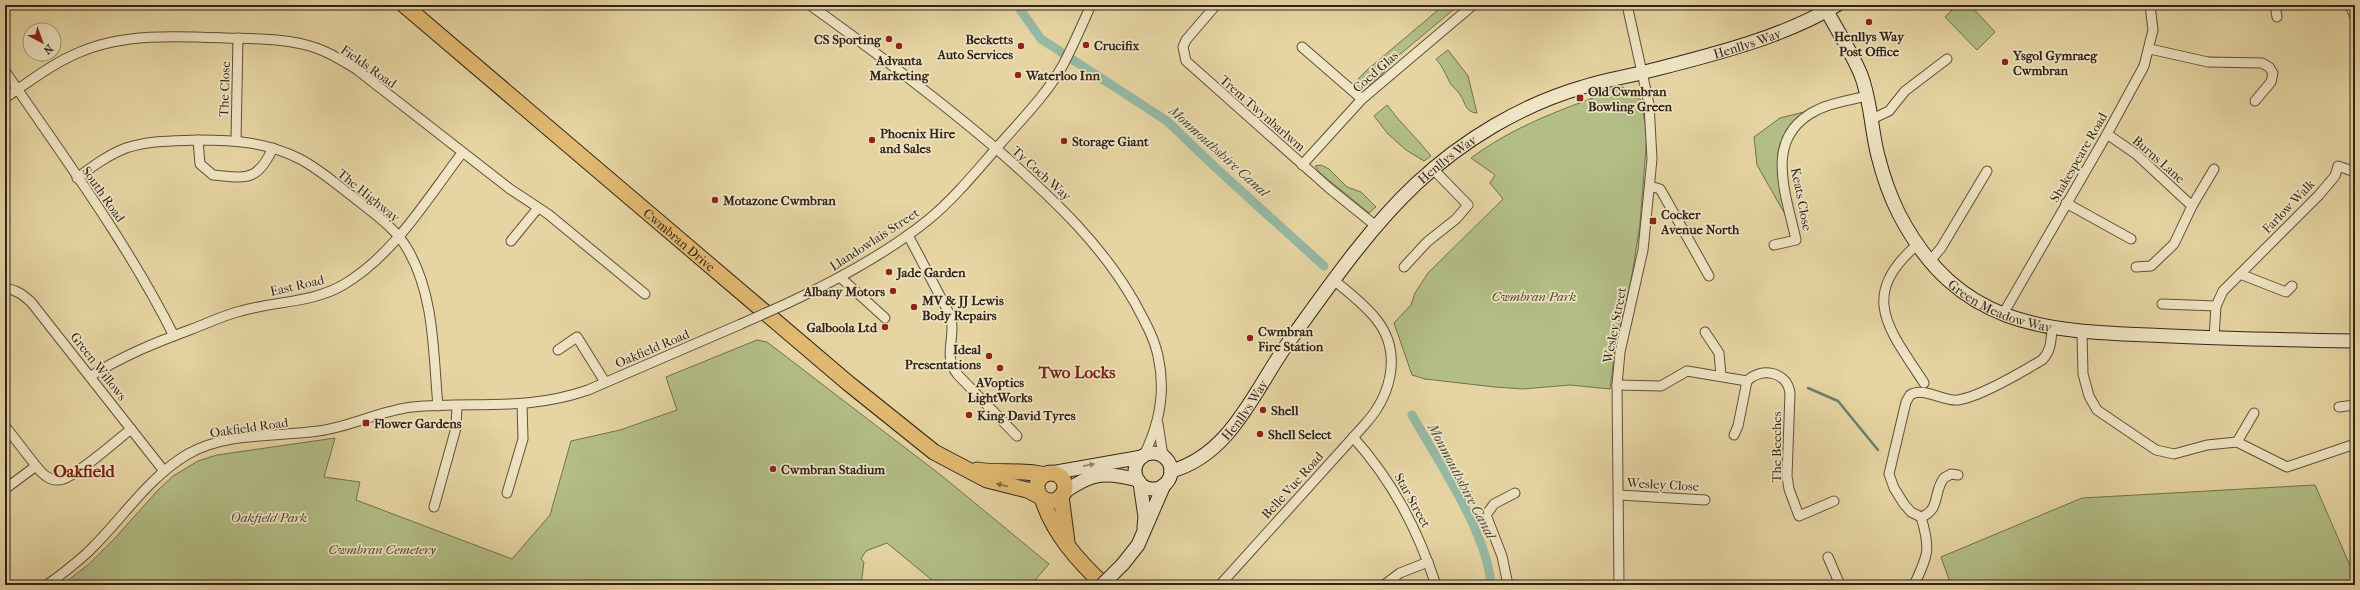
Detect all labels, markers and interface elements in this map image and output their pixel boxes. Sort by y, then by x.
marker: Henllys Way Post Office [1864,17,1874,27]
north arrow [22,22,62,62]
street label: Henllys Way [1712,25,1784,62]
place label: Henllys Way Post Office [1834,29,1905,59]
place label: CS Sporting [814,32,882,48]
place label: Becketts Auto Services [936,32,1013,62]
marker: CS Sporting [884,34,894,44]
place label: Crucifix [1094,38,1139,53]
marker: Crucifix [1081,40,1091,50]
marker: Advanta Marketing [894,41,904,51]
marker: Becketts Auto Services [1016,41,1026,51]
text: N [40,42,56,57]
street label: Fields Road [338,42,400,91]
street label: Coed Glas [1350,47,1401,95]
place label: Ysgol Gymraeg Cwmbran [2012,48,2098,78]
place label: Advanta Marketing [868,53,930,84]
marker: Ysgol Gymraeg Cwmbran [2000,57,2010,67]
street label: The Close [216,60,233,117]
place label: Waterloo Inn [1025,68,1100,83]
marker: Waterloo Inn [1013,70,1023,80]
street label: Trem Twynbarlwm [1217,72,1309,155]
place label: Old Cwmbran Bowling Green [1588,84,1673,115]
marker: Old Cwmbran Bowling Green [1575,93,1585,103]
water label: Monmouthshire Canal [1165,102,1273,202]
street label: Shakespeare Road [2047,109,2111,205]
place label: Phoenix Hire and Sales [880,126,956,156]
street label: Henllys Way [1415,131,1480,187]
street label: Burns Lane [2129,133,2188,186]
place label: Storage Giant [1072,134,1149,150]
marker: Phoenix Hire and Sales [867,135,877,145]
marker: Storage Giant [1059,136,1069,146]
street label: Ty Coch Way [1009,143,1075,204]
street label: South Road [79,164,129,226]
street label: The Highway [335,166,404,226]
street label: Keats Close [1788,166,1815,232]
street label: Farlow Walk [2259,176,2318,236]
place label: Motazone Cwmbran [722,193,836,208]
marker: Motazone Cwmbran [710,195,720,205]
street label: Cwmbran Drive [640,205,719,275]
street label: Llandowlais Street [827,205,922,274]
place label: Cocker Avenue North [1660,207,1740,237]
marker: Cocker Avenue North [1648,216,1658,226]
place label: Jade Garden [895,265,966,281]
marker: Jade Garden [884,267,894,277]
street label: East Road [269,272,327,299]
street label: Green Meadow Way [1945,277,2054,335]
place label: Albany Motors [803,284,885,300]
marker: Albany Motors [888,286,898,296]
street label: Wesley Street [1600,286,1629,365]
park label: Cwmbran Park [1492,289,1576,304]
place label: MV & JJ Lewis Body Repairs [921,293,1004,324]
marker: MV & JJ Lewis Body Repairs [909,302,919,312]
place label: Galboola Ltd [806,320,878,335]
marker: Galboola Ltd [880,322,890,332]
place label: Cwmbran Fire Station [1257,324,1324,354]
street label: Oakfield Road [613,326,692,371]
street label: Green Willows [67,329,130,403]
marker: Cwmbran Fire Station [1245,333,1255,343]
place label: Ideal Presentations [905,342,981,372]
marker: Ideal Presentations [984,351,994,361]
district label: Two Locks [1037,362,1116,382]
marker: AVoptics LightWorks [995,363,1005,373]
place label: AVoptics LightWorks [968,375,1033,406]
street label: Henllys Way [1218,376,1271,443]
place label: Shell [1271,403,1299,418]
marker: Shell [1258,405,1268,415]
place label: King David Tyres [977,408,1076,424]
marker: King David Tyres [964,410,974,420]
street label: The Beeches [1769,411,1784,482]
street label: Oakfield Road [209,414,290,440]
place label: Flower Gardens [373,416,462,431]
marker: Flower Gardens [361,418,371,428]
water label: Monmouthshire Canal [1424,420,1500,543]
place label: Shell Select [1268,427,1332,442]
marker: Shell Select [1255,429,1265,439]
street label: Belle Vue Road [1258,448,1327,522]
district label: Oakfield [53,461,116,481]
place label: Cwmbran Stadium [781,462,885,477]
one-way arrow [1083,462,1095,468]
marker: Cwmbran Stadium [768,464,778,474]
street label: Star Street [1391,470,1434,530]
street label: Wesley Close [1625,475,1700,494]
one-way arrow [996,481,1009,487]
park label: Oakfield Park [231,510,307,525]
park label: Cwmbran Cemetery [328,542,436,557]

